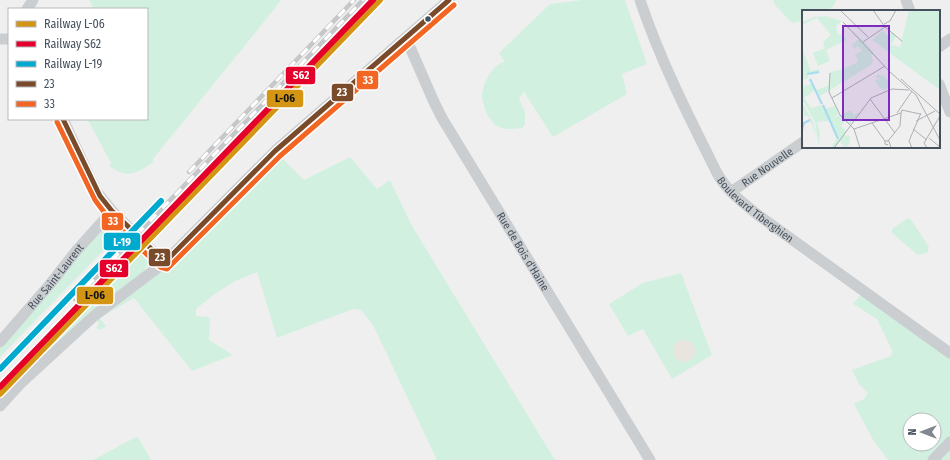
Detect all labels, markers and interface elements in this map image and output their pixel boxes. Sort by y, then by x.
legend [8,8,148,120]
inset map [802,10,940,148]
unlabelled marker [423,14,433,24]
text: Railway L-06 [44,17,105,31]
text: Railway S62 [44,37,101,51]
text: Railway L-19 [44,57,102,71]
line badge: S62 [285,66,316,85]
text: S62 [293,69,309,82]
line badge: 33 [356,70,379,90]
text: 33 [362,74,373,87]
text: 23 [44,77,55,91]
line badge: 23 [331,83,354,102]
text: 23 [336,86,347,99]
line badge: L-06 [266,89,304,108]
text: L-06 [275,92,295,105]
text: 33 [44,97,55,111]
street label: Rue Nouvelle [739,145,796,190]
street label: Boulevard Tiberghien [714,174,796,245]
street label: Rue de Bois d'Haine [494,210,552,294]
line badge: 33 [101,212,124,231]
text: 33 [107,215,118,228]
line badge: L-19 [103,232,141,251]
text: L-19 [113,236,131,249]
street label: Rue Saint-Laurent [25,241,87,312]
line badge: 23 [148,248,171,267]
text: 23 [154,251,165,264]
line badge: S62 [99,259,129,278]
text: S62 [106,262,122,275]
line badge: L-06 [76,286,114,305]
text: L-06 [85,289,105,302]
north arrow [902,412,942,452]
text: N [906,429,919,435]

